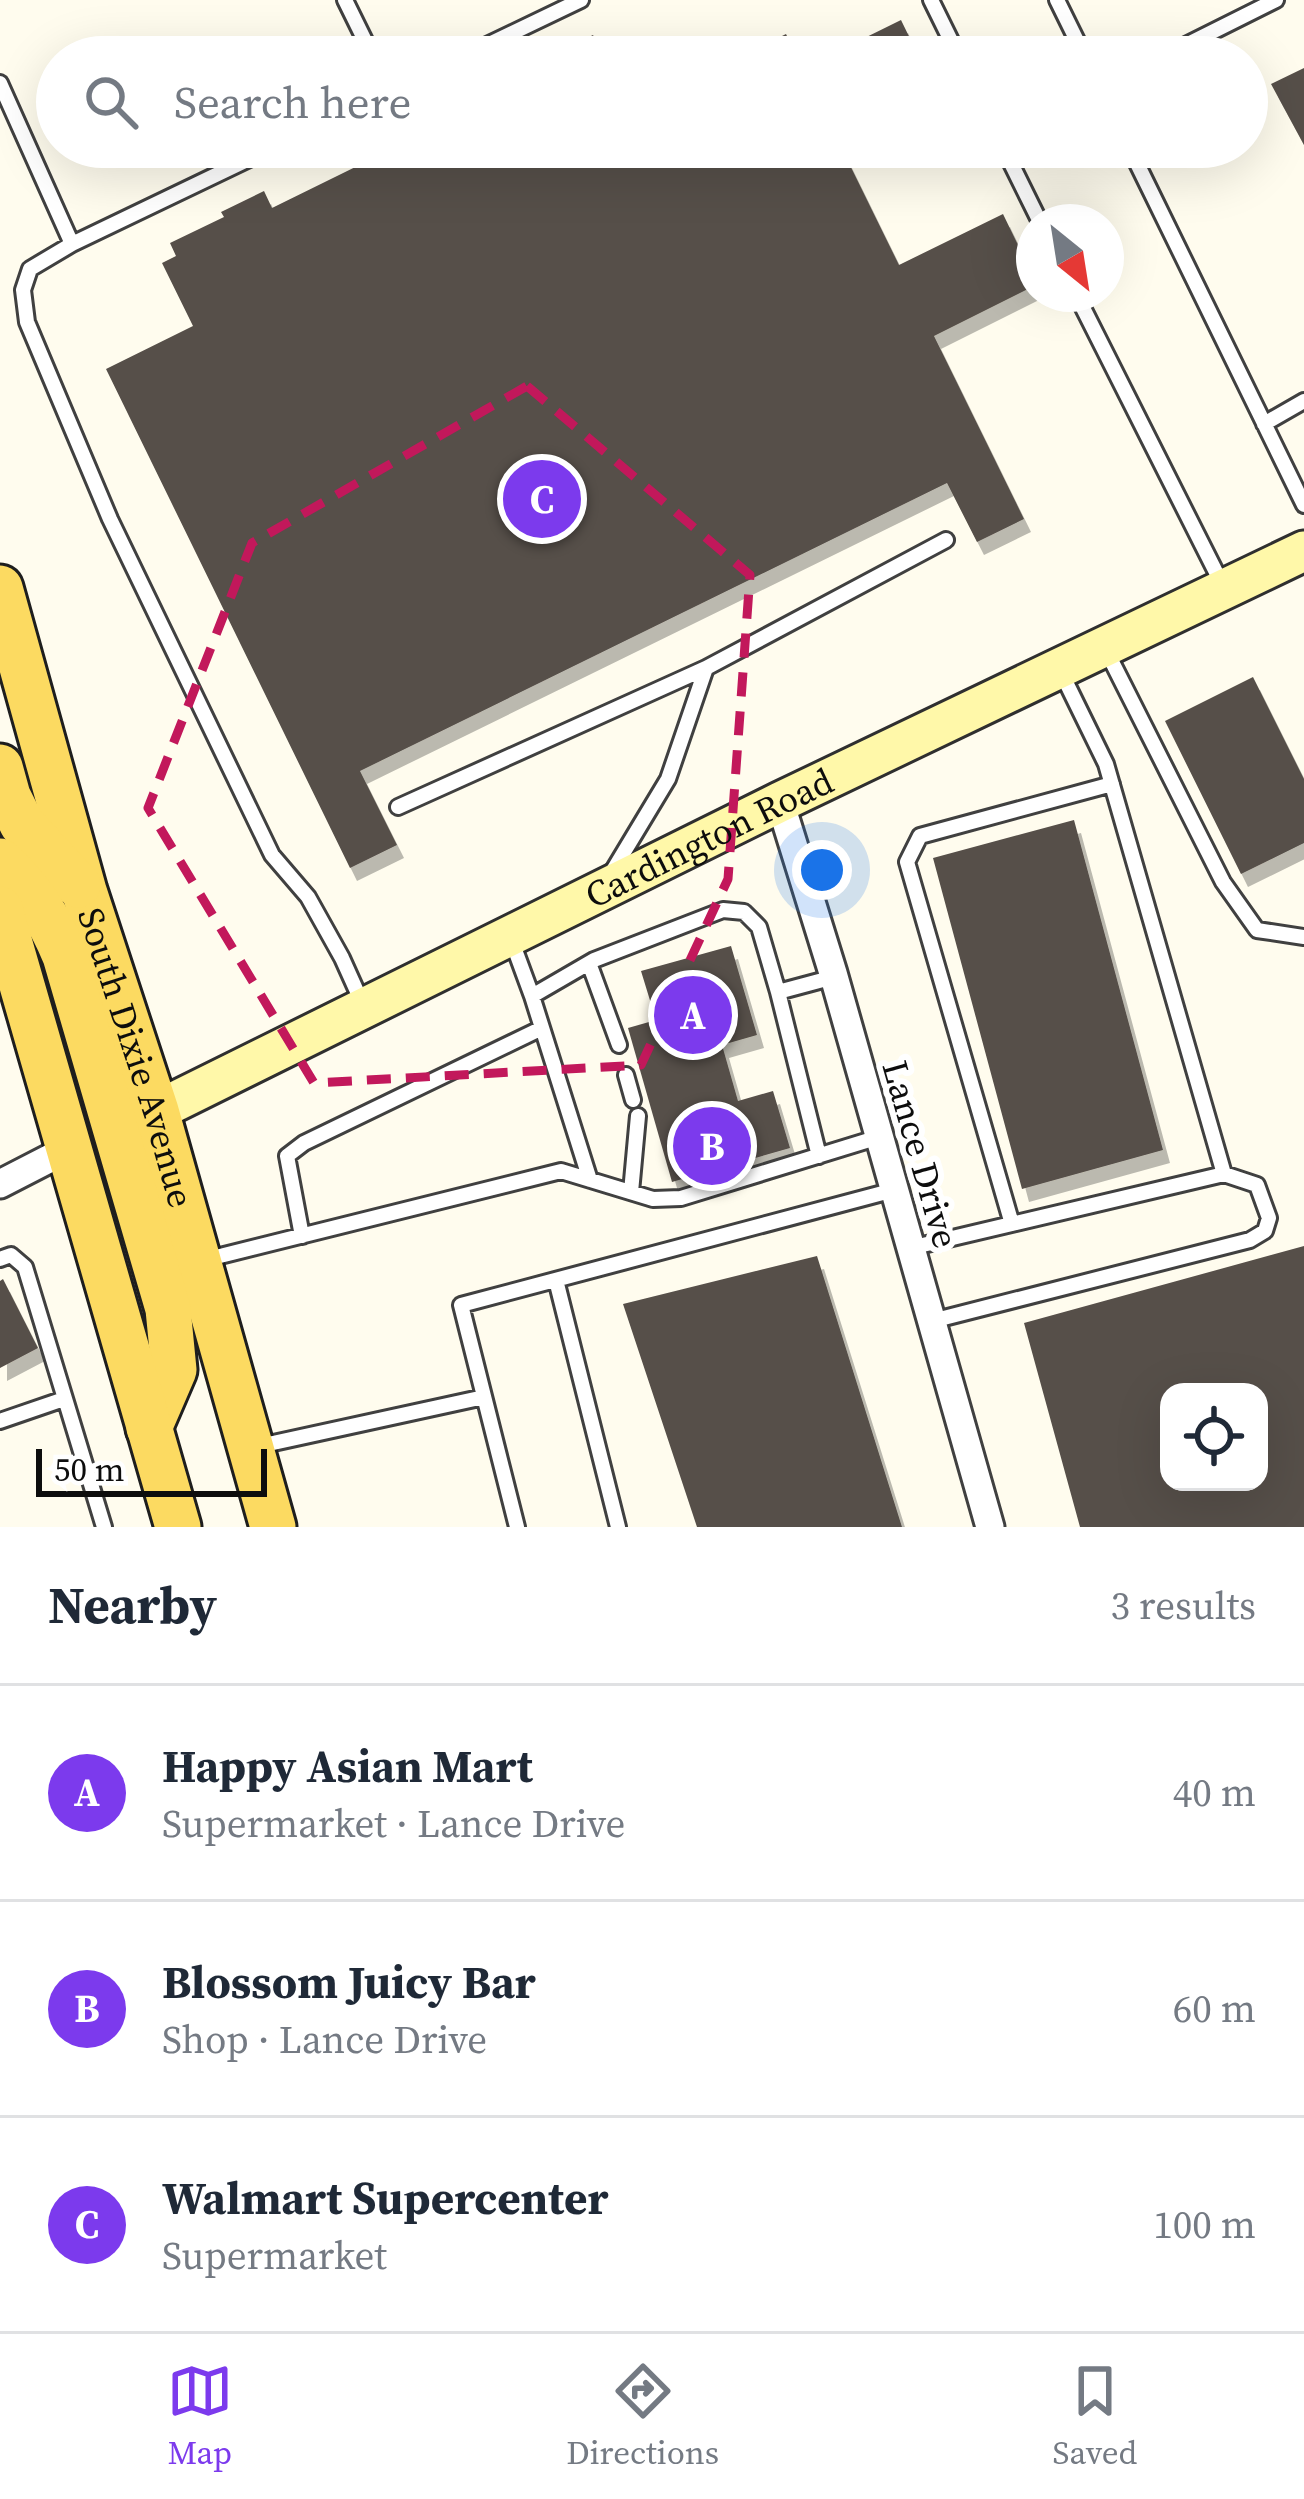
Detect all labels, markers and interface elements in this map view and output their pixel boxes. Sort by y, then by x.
search box [36,36,1268,168]
icon: search [78,69,144,135]
text: Search here [174,71,411,133]
north arrow [1016,204,1124,312]
pin: C [503,454,581,544]
street label: Cardington Road [577,756,841,920]
your location [792,840,852,900]
street label: South Dixie Avenue [66,901,206,1213]
pin: A [654,970,732,1060]
street label: Lance Drive [870,1055,971,1253]
pin: B [673,1101,751,1191]
map controls [1160,1383,1268,1491]
button: locate [1160,1383,1268,1491]
scale bar [36,1443,267,1496]
text: 50 m [54,1447,124,1492]
text: Nearby [48,1570,217,1640]
text: 3 results [1111,1579,1256,1632]
text: Happy Asian Mart [162,1735,533,1797]
text: A [74,1766,100,1819]
text: 40 m [1173,1766,1256,1819]
text: Supermarket · Lance Drive [162,1797,625,1850]
text: Blossom Juicy Bar [162,1951,536,2013]
text: B [74,1982,100,2035]
text: 60 m [1173,1982,1256,2035]
text: Shop · Lance Drive [162,2013,487,2066]
text: Walmart Supercenter [162,2167,608,2229]
text: C [75,2198,99,2251]
text: 100 m [1153,2198,1256,2251]
text: Supermarket [162,2229,387,2282]
tab: Map [167,2358,233,2475]
tab: Directions [566,2358,719,2475]
tab: Saved [1053,2358,1137,2475]

